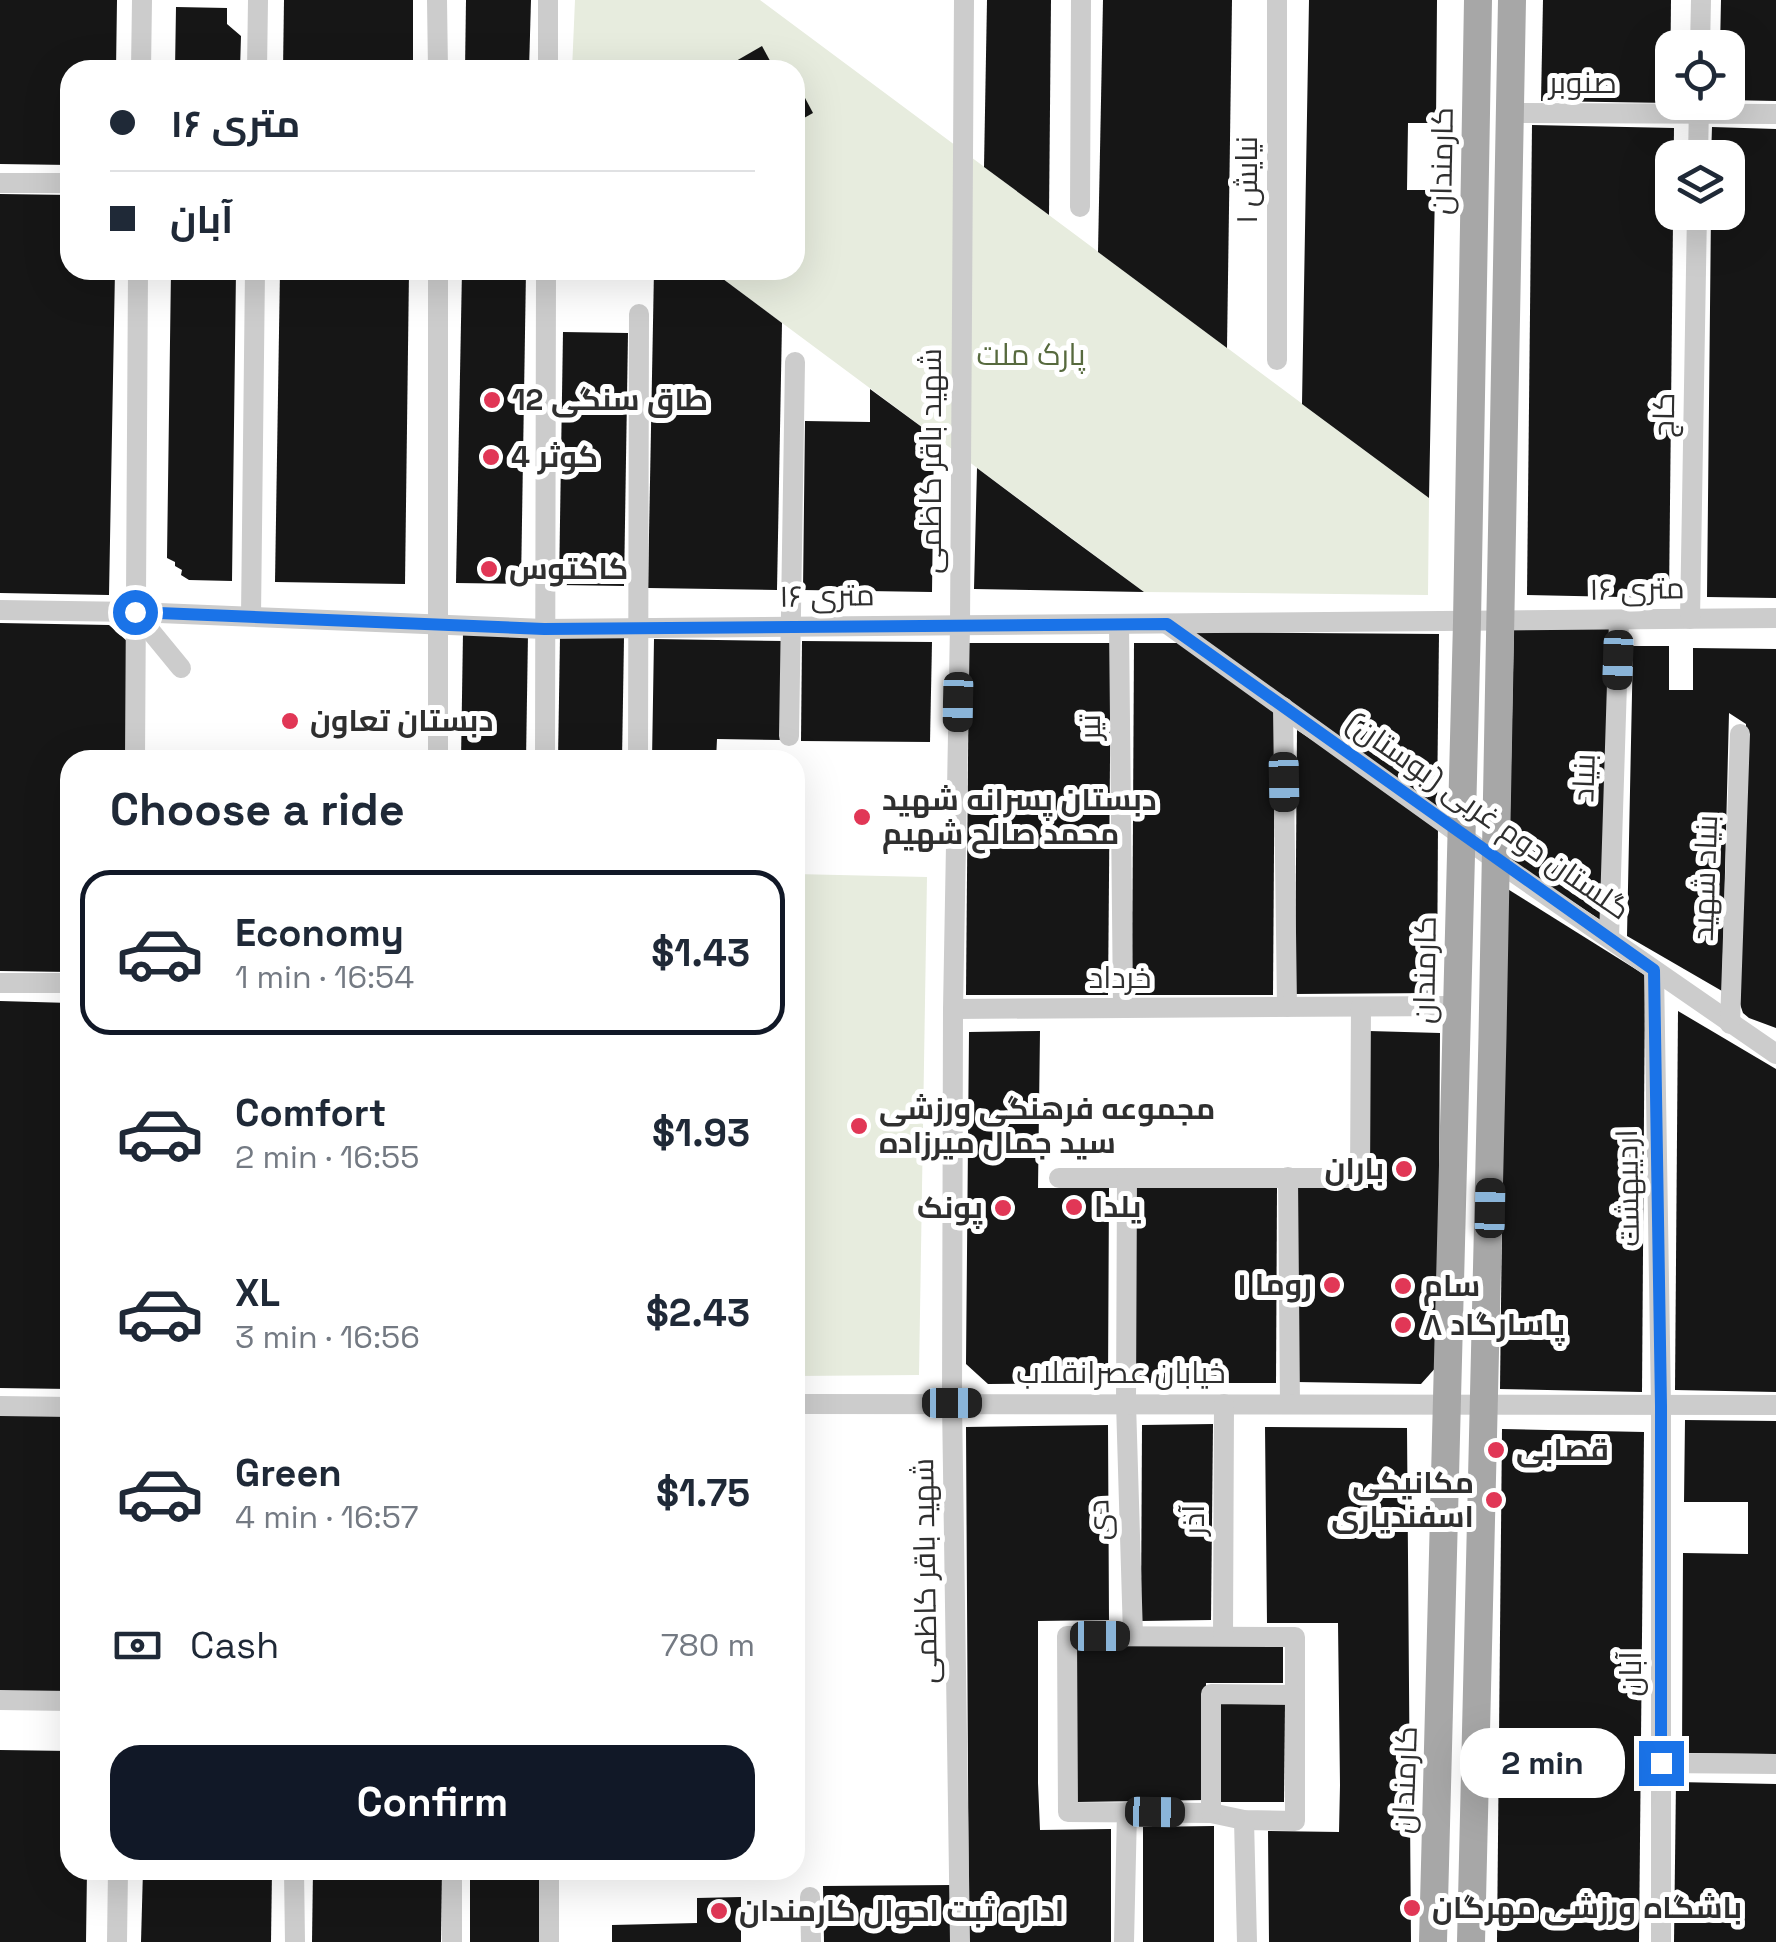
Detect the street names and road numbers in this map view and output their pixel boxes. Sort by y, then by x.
street label: صنوبر [1547,63,1617,102]
street label: کارمندان [1421,107,1462,215]
street label: نیایش ۱ [1227,136,1266,224]
street label: شهید باقر کاظمی [911,348,950,574]
street label: کاج [1644,392,1684,438]
street label: ۱۶ متری [1589,568,1685,609]
street label: ۱۶ متری [779,575,875,616]
street label: گلستان دوم غربی (بوستان) [1338,703,1638,929]
street label: تیر [1070,714,1109,742]
street label: بنیاد [1563,753,1604,803]
street label: بنیاد شهید [1683,814,1726,942]
street label: کارمندان [1404,916,1445,1024]
street label: خرداد [1089,958,1151,997]
street label: اردیبهشت [1607,1129,1648,1247]
street label: خیابان عصرانقلاب [1016,1353,1226,1392]
street label: شهید باقر کاظمی [903,1458,946,1684]
street label: دی [1078,1499,1119,1541]
street label: آذر [1174,1505,1213,1537]
street label: آبان [1611,1652,1650,1696]
street label: کارمندان [1383,1725,1426,1834]

